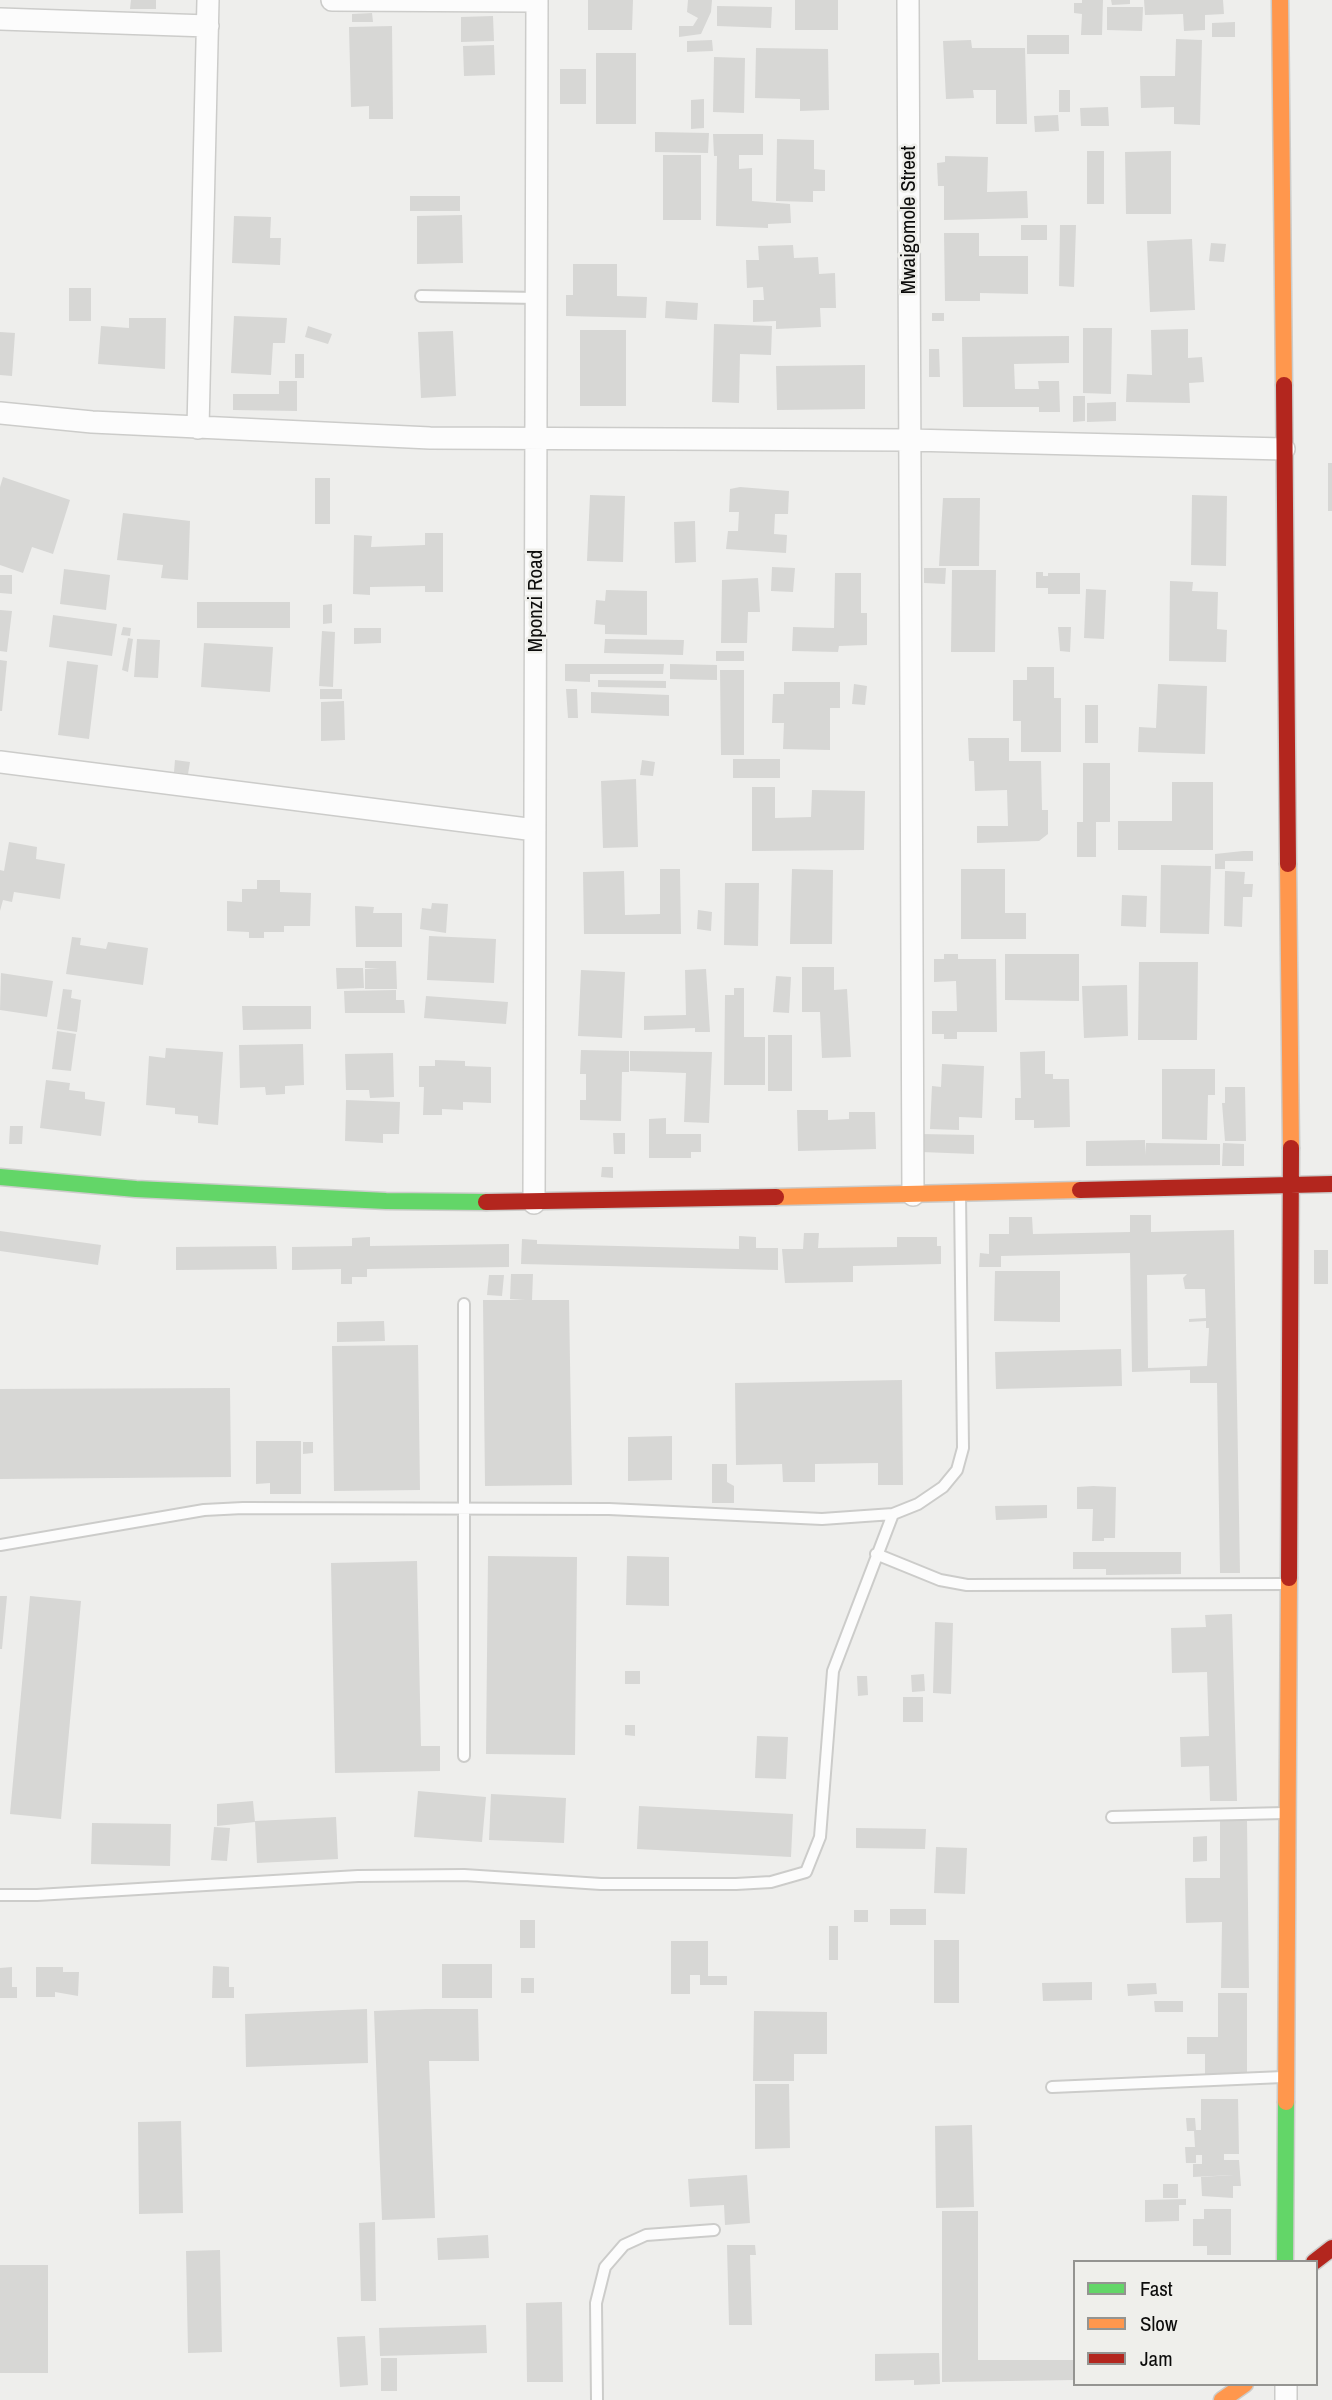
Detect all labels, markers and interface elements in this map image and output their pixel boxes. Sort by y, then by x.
street label: Mwaigomole Street [896,146,922,294]
street label: Mponzi Road [523,550,549,652]
legend [1073,2260,1318,2386]
text: Fast [1140,2274,1173,2303]
text: Slow [1140,2309,1177,2338]
text: Jam [1140,2344,1173,2373]

